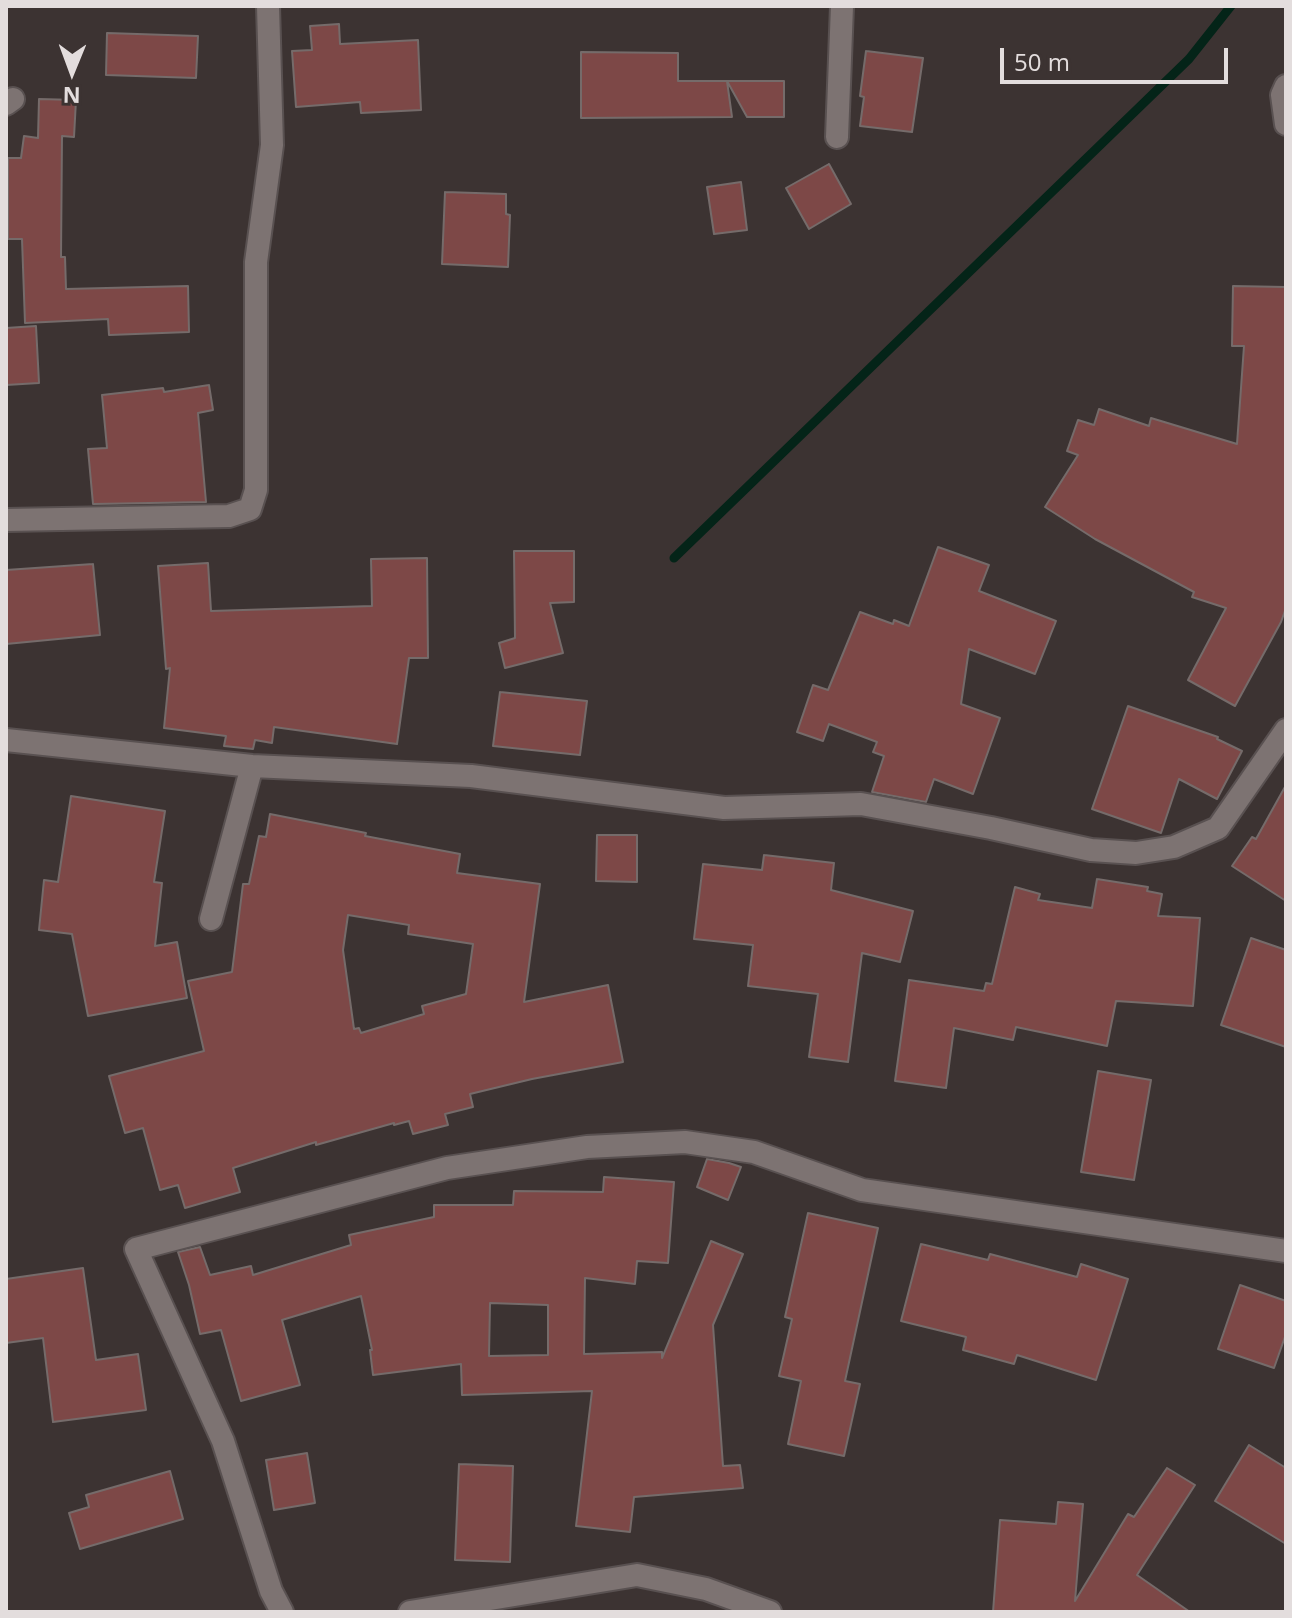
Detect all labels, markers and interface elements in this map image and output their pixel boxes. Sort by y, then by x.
north arrow [32,32,112,112]
scale bar [1004,32,1232,82]
text: 50 m [1014,45,1070,78]
text: N [62,81,81,111]

